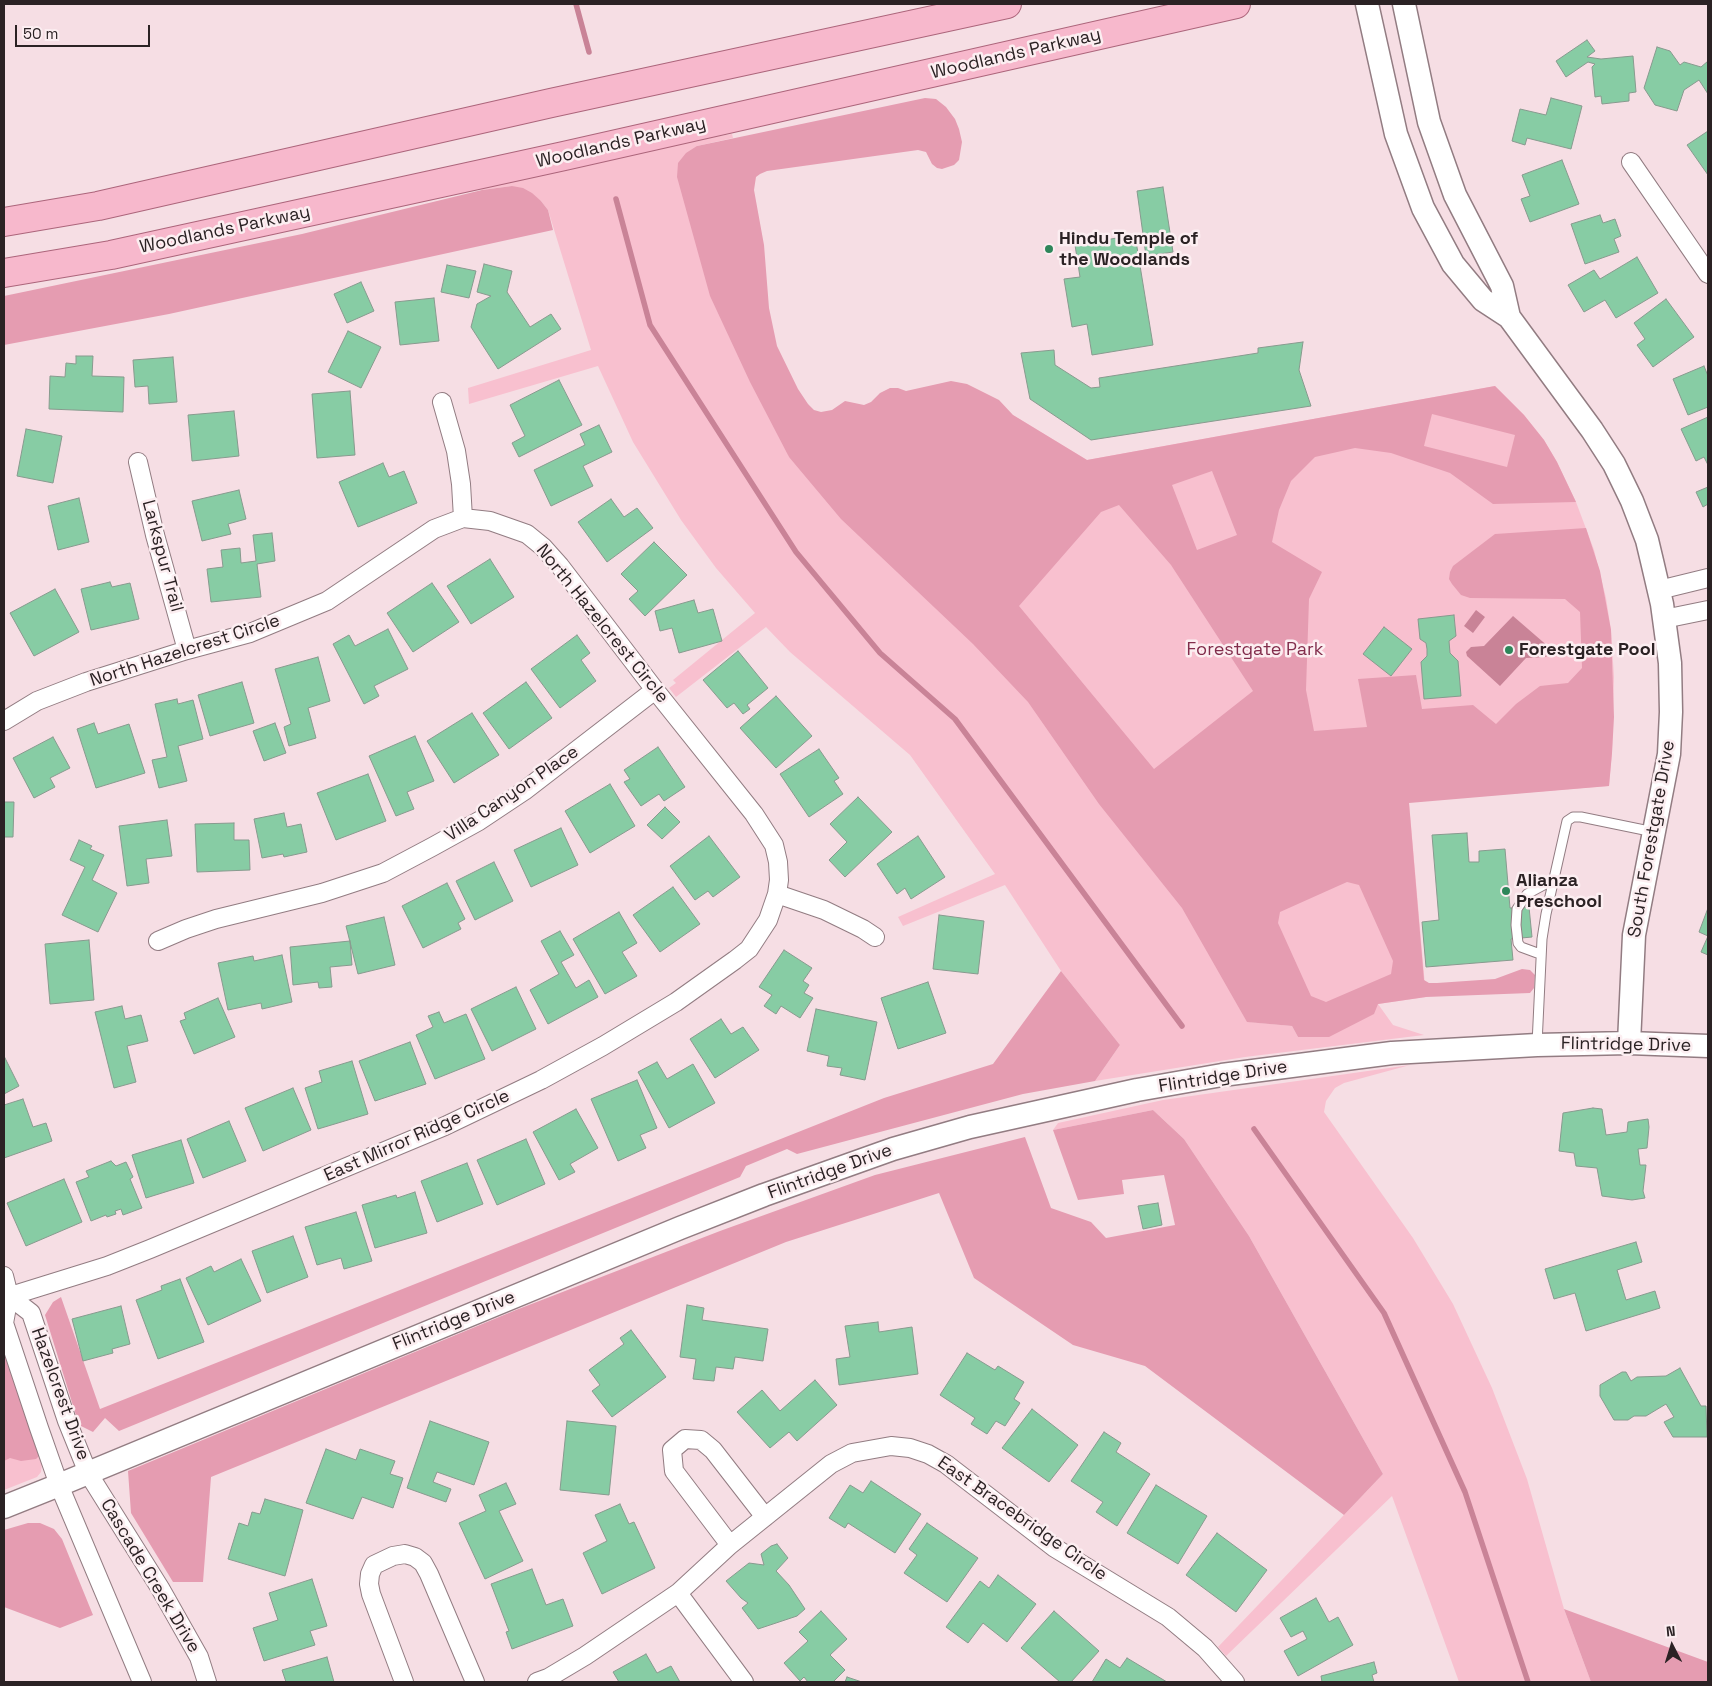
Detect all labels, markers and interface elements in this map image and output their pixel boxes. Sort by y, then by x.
scale bar [18,15,152,47]
text: 50 m [23,24,58,43]
street label: Woodlands Parkway [929,24,1103,84]
street label: Woodlands Parkway [534,113,708,173]
street label: Woodlands Parkway [138,201,312,259]
place label: Hindu Temple of the Woodlands [1059,228,1198,270]
marker: Hindu Temple of the Woodlands [1043,243,1055,255]
street label: Larkspur Trail [137,498,187,614]
street label: North Hazelcrest Circle [531,540,673,708]
street label: North Hazelcrest Circle [87,610,283,692]
park label: Forestgate Park [1186,639,1324,661]
place label: Forestgate Pool [1519,639,1655,661]
marker: Forestgate Pool [1503,644,1515,656]
street label: South Forestgate Drive [1624,739,1680,939]
street label: Villa Canyon Place [441,741,583,847]
place label: Alianza Preschool [1516,870,1602,912]
marker: Alianza Preschool [1500,885,1512,897]
street label: Flintridge Drive [1561,1033,1691,1057]
street label: Flintridge Drive [1157,1056,1289,1098]
street label: East Mirror Ridge Circle [321,1085,513,1187]
street label: Flintridge Drive [765,1140,895,1204]
street label: Flintridge Drive [390,1287,518,1355]
street label: Hazelcrest Drive [26,1325,94,1463]
street label: East Bracebridge Circle [933,1452,1111,1586]
street label: Cascade Creek Drive [95,1495,205,1657]
north arrow [1647,1621,1697,1671]
text: N [1665,1622,1676,1640]

